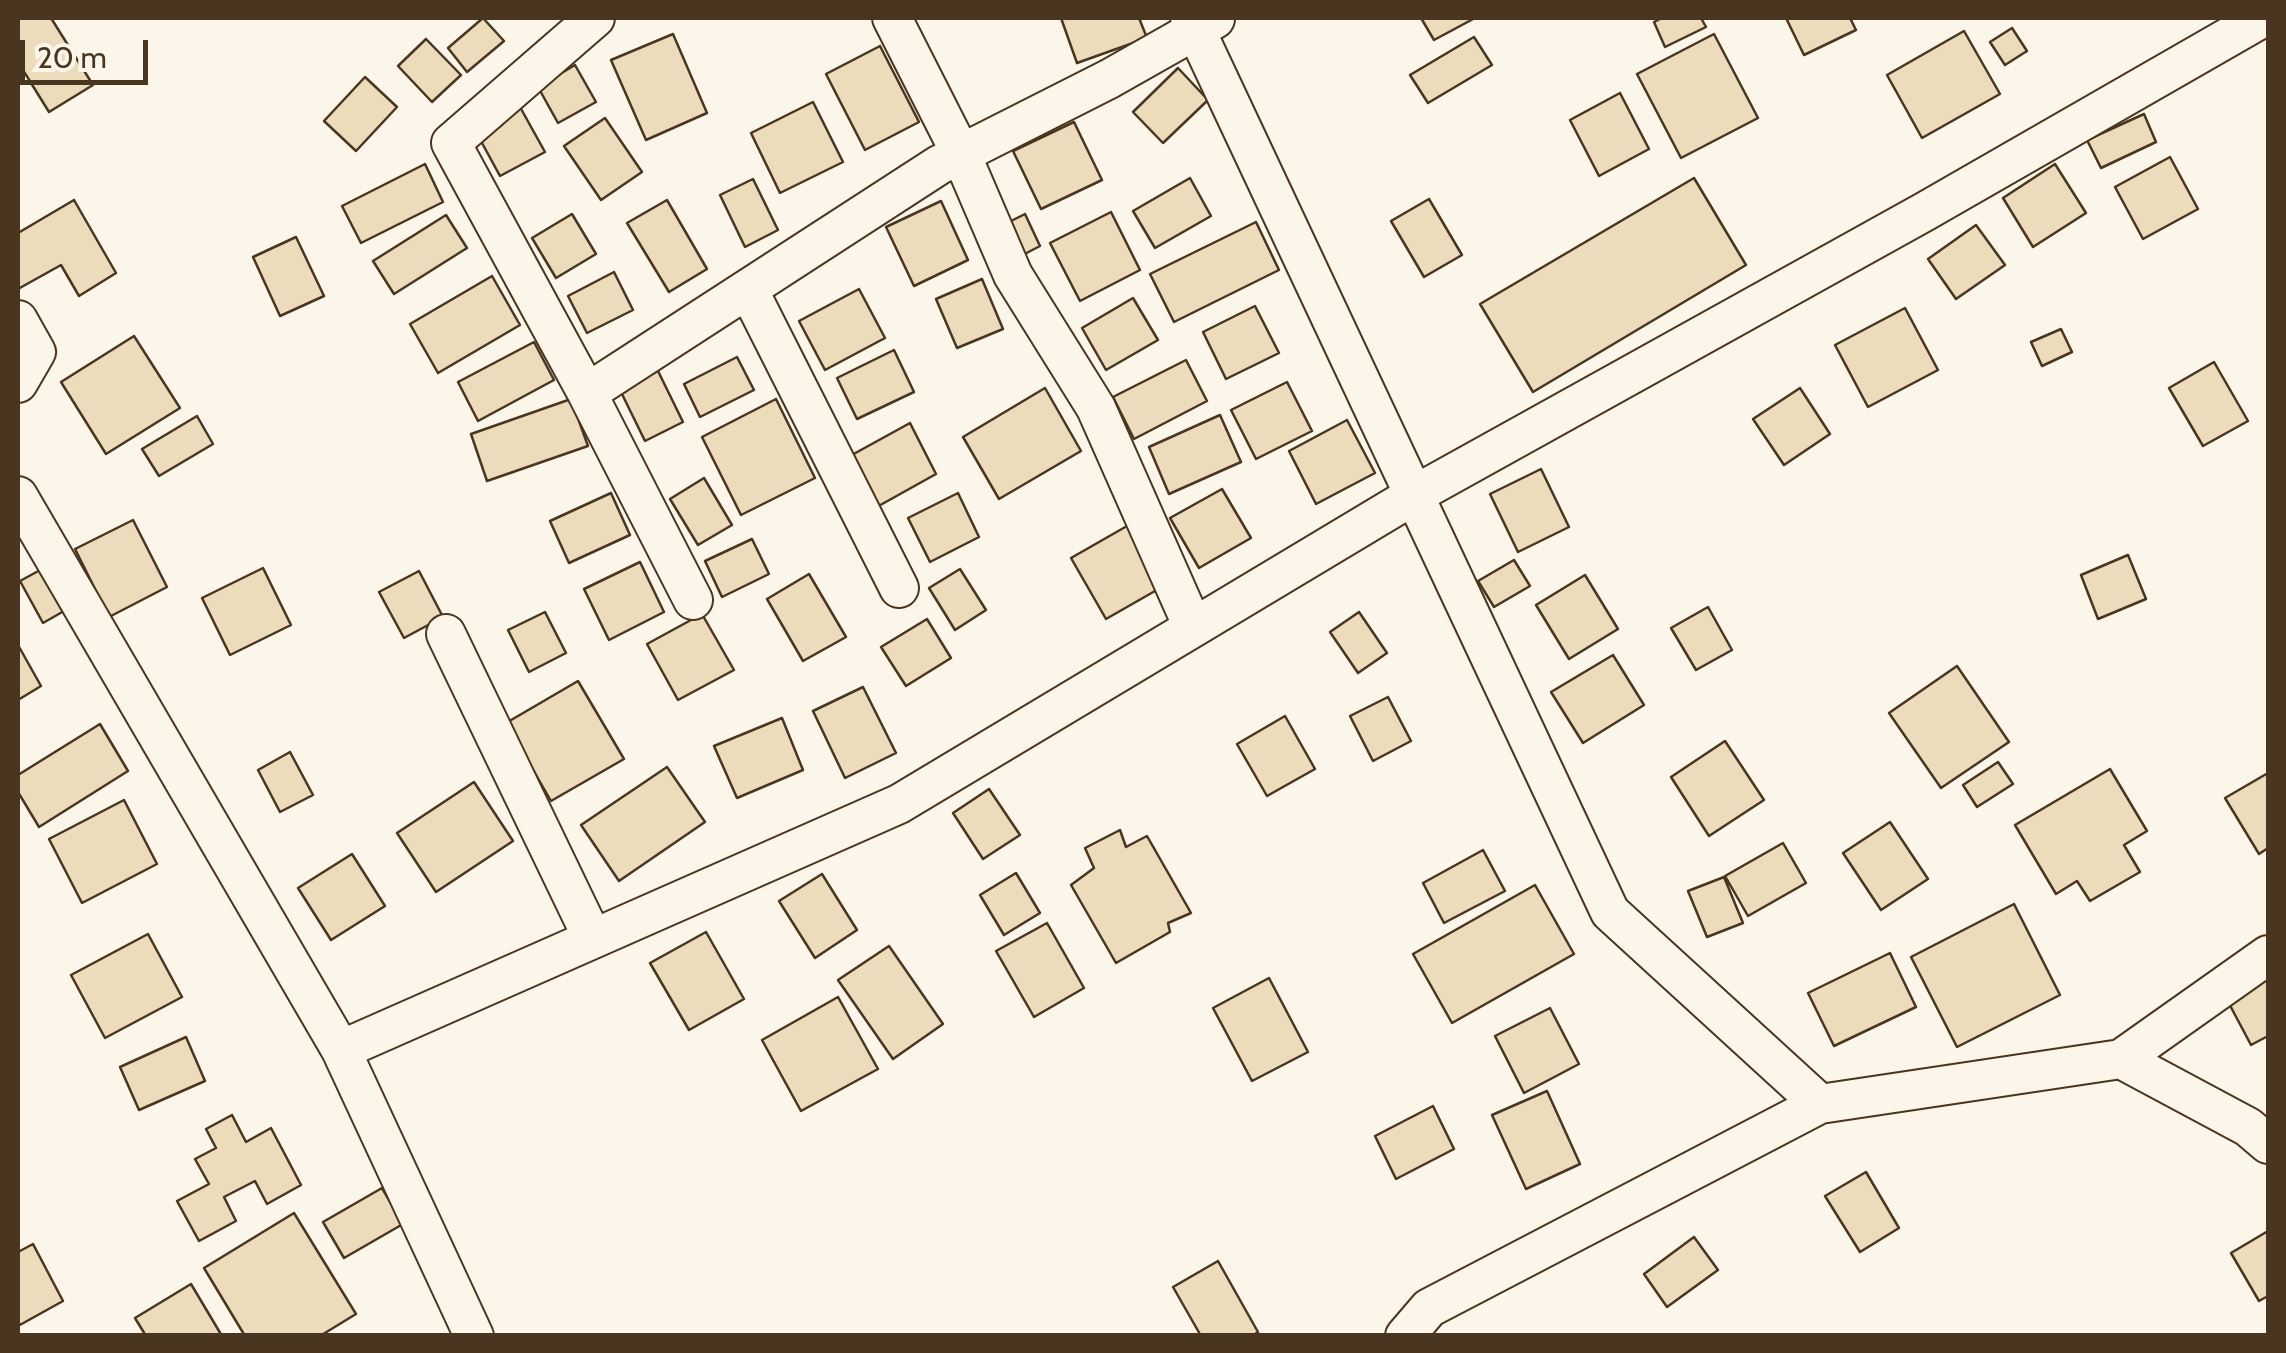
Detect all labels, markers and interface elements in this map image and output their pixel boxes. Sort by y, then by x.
scale bar [25,20,152,82]
text: 20 m [37,39,107,76]

